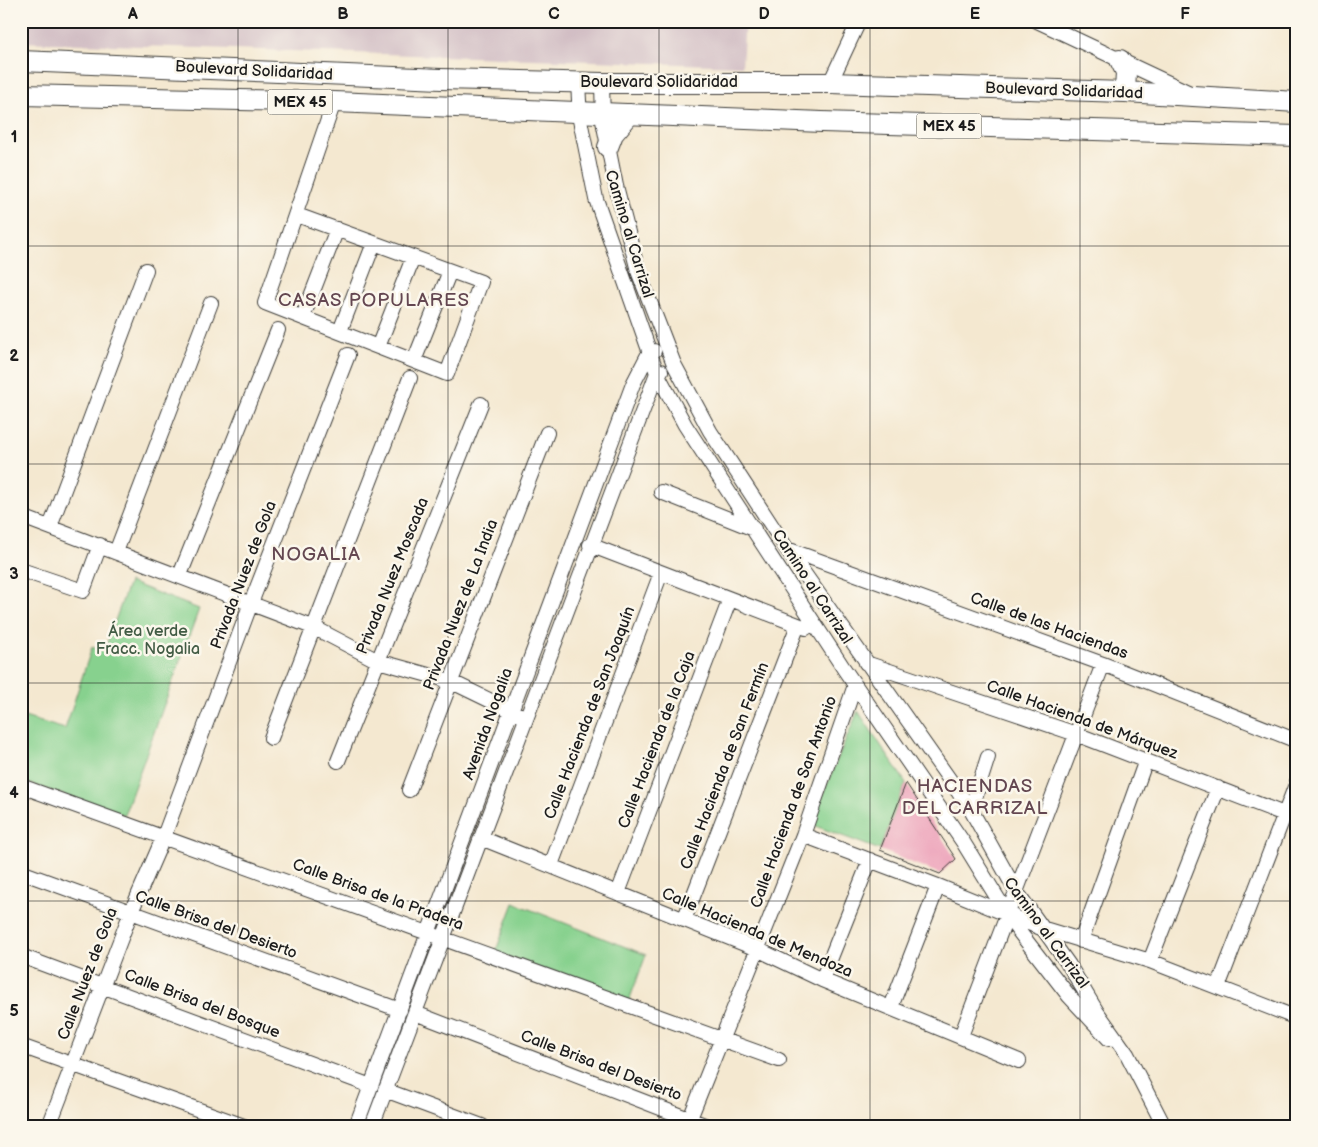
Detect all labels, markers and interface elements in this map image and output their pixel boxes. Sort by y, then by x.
text: A [127,5,138,24]
text: B [337,5,349,24]
text: C [548,5,560,24]
text: D [758,5,770,24]
text: E [970,5,980,24]
text: F [1180,5,1190,24]
street label: Boulevard Solidaridad [175,57,333,85]
street label: Boulevard Solidaridad [580,73,738,92]
street label: Boulevard Solidaridad [985,79,1143,103]
road number: MEX 45 [268,90,332,114]
road number: MEX 45 [916,114,982,138]
text: 1 [11,128,17,147]
street label: Camino al Carrizal [601,168,657,300]
district label: CASAS POPULARES [278,289,470,312]
text: 2 [9,347,19,366]
street label: Privada Nuez Moscada [353,495,433,657]
street label: Privada Nuez de Gola [207,498,281,652]
street label: Privada Nuez de La India [420,517,502,693]
street label: Camino al Carrizal [768,526,856,648]
district label: NOGALIA [271,543,361,566]
text: 3 [9,565,19,584]
street label: Calle de las Haciendas [967,589,1131,663]
street label: Calle Hacienda de San Joaquín [541,604,639,822]
park label: Área verde Fracc. Nogalia [96,620,200,659]
street label: Calle Hacienda de la Caja [614,649,700,831]
street label: Calle Hacienda de San Fermín [677,660,773,872]
street label: Avenida Nogalia [459,666,517,782]
street label: Calle Hacienda de Márquez [984,677,1180,764]
street label: Calle Hacienda de San Antonio [747,693,841,911]
district label: HACIENDAS DEL CARRIZAL [902,775,1048,820]
text: 4 [9,784,19,803]
street label: Calle Brisa de la Pradera [290,855,466,935]
street label: Camino al Carrizal [999,874,1093,992]
street label: Calle Hacienda de Mendoza [659,884,855,982]
street label: Calle Brisa del Desierto [132,887,300,963]
street label: Calle Nuez de Gola [54,905,122,1043]
street label: Calle Brisa del Bosque [121,966,283,1043]
text: 5 [9,1002,19,1021]
street label: Calle Brisa del Desierto [518,1026,684,1106]

